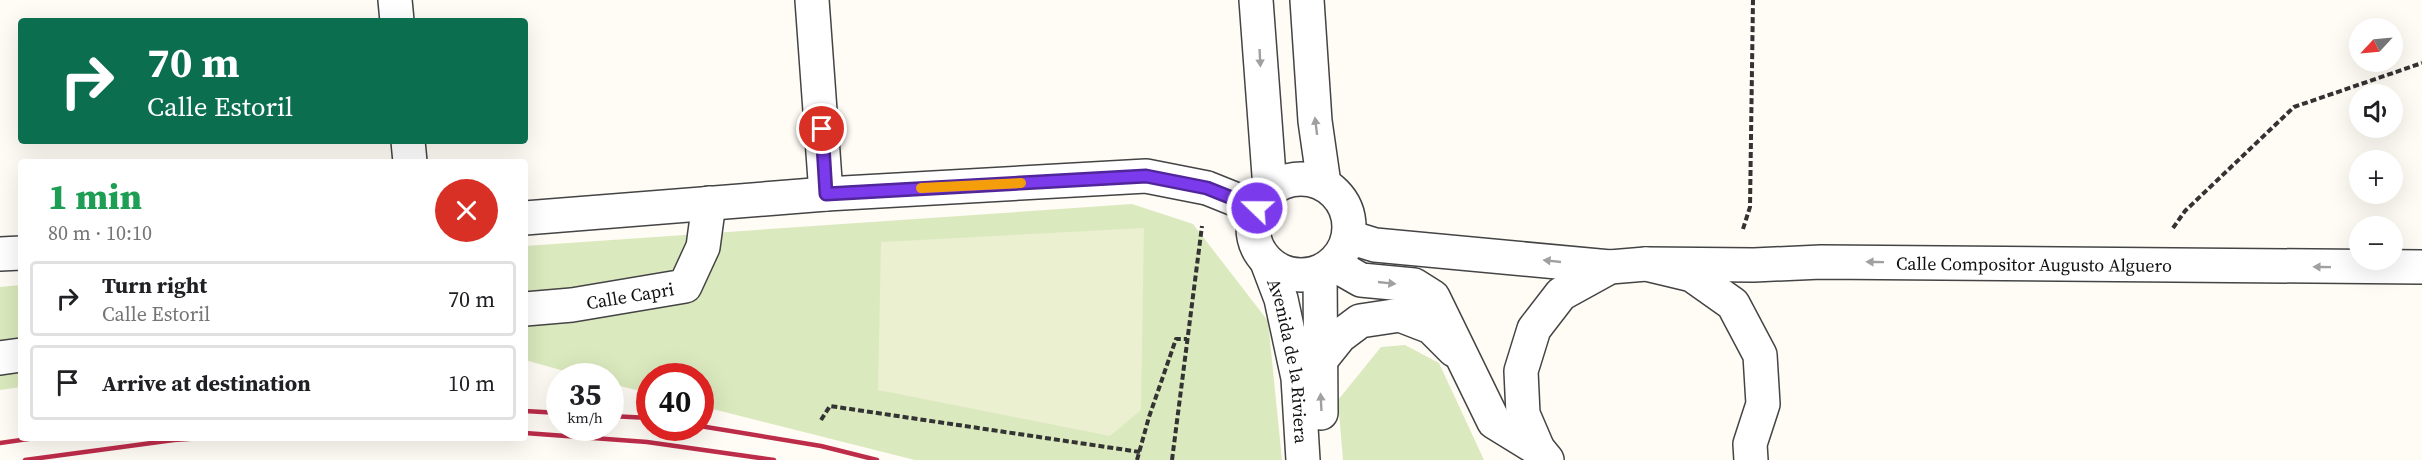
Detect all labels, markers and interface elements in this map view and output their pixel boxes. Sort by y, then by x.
north arrow [2349,18,2403,72]
map controls [2349,18,2403,270]
text: 70 m [147,33,240,91]
icon: right [48,42,126,120]
one-way arrow [1255,49,1265,68]
button: sound [2349,84,2403,138]
text: Calle Estoril [147,88,293,125]
pin [796,103,847,154]
icon: arrive [805,112,838,145]
one-way arrow [1312,117,1321,136]
button: + [2349,150,2403,204]
text: 1 min [48,172,142,221]
position arrow [1225,176,1289,240]
button: close [435,179,498,242]
button: − [2349,216,2403,270]
text: 80 m · 10:10 [48,219,152,247]
street label: Calle Compositor Augusto Alguero [1896,250,2172,277]
one-way arrow [1543,257,1562,266]
one-way arrow [1865,258,1884,267]
one-way arrow [2312,262,2331,272]
text: Turn right [102,270,207,300]
street label: Avenida de la Riviera [1262,275,1315,445]
street label: Calle Capri [584,276,676,315]
one-way arrow [1378,278,1397,288]
icon: right [51,282,84,315]
text: 70 m [448,284,495,314]
text: Calle Estoril [102,300,210,328]
speed limit sign: 40 [636,363,714,441]
icon: arrive [51,366,84,399]
text: Arrive at destination [102,368,311,398]
text: 10 m [448,368,495,398]
text: 35 [569,374,601,415]
one-way arrow [1316,392,1325,411]
text: km/h [567,407,603,428]

